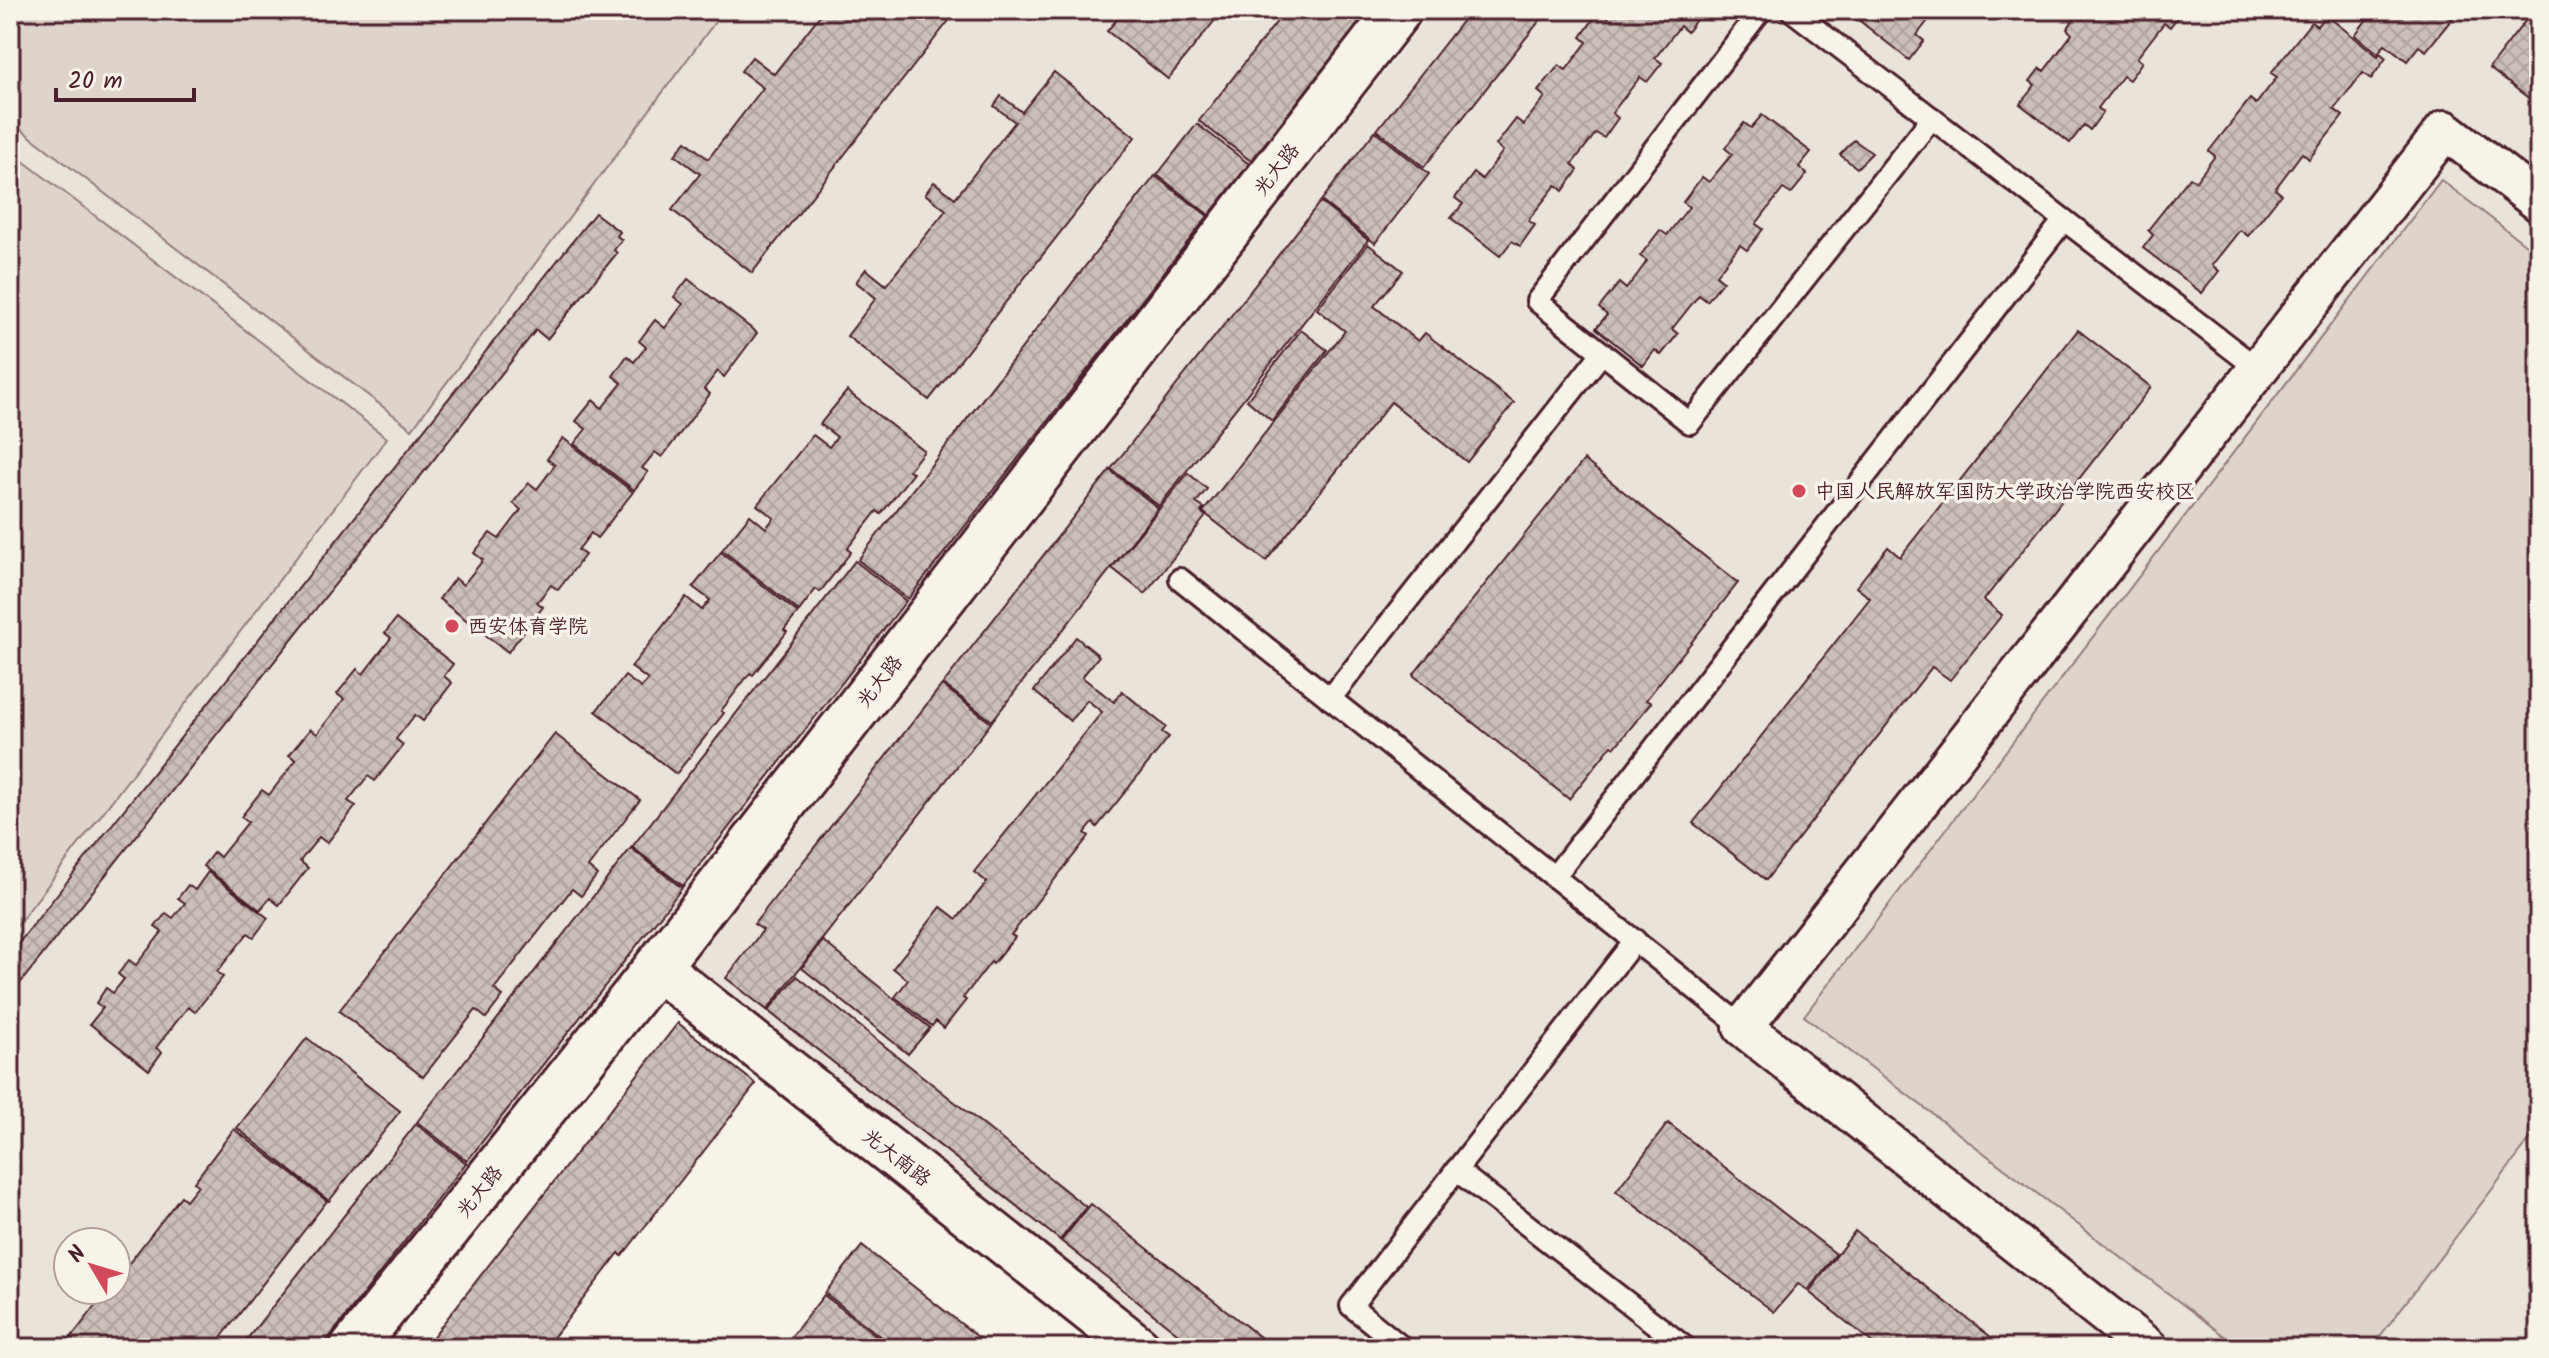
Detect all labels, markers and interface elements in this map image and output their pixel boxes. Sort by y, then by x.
scale bar [56,52,194,102]
text: 20 m [68,62,123,101]
street label: 光大路 [1246,136,1309,204]
place label: 中国人民解放军国防大学政治学院西安校区 [1815,477,2195,509]
marker: 中国人民解放军国防大学政治学院西安校区 [1790,482,1808,500]
place label: 西安体育学院 [468,612,588,644]
marker: 西安体育学院 [443,617,461,635]
street label: 光大路 [849,648,912,716]
street label: 光大南路 [854,1121,938,1196]
street label: 光大路 [449,1158,512,1226]
north arrow [52,1226,132,1306]
text: N [60,1239,96,1271]

